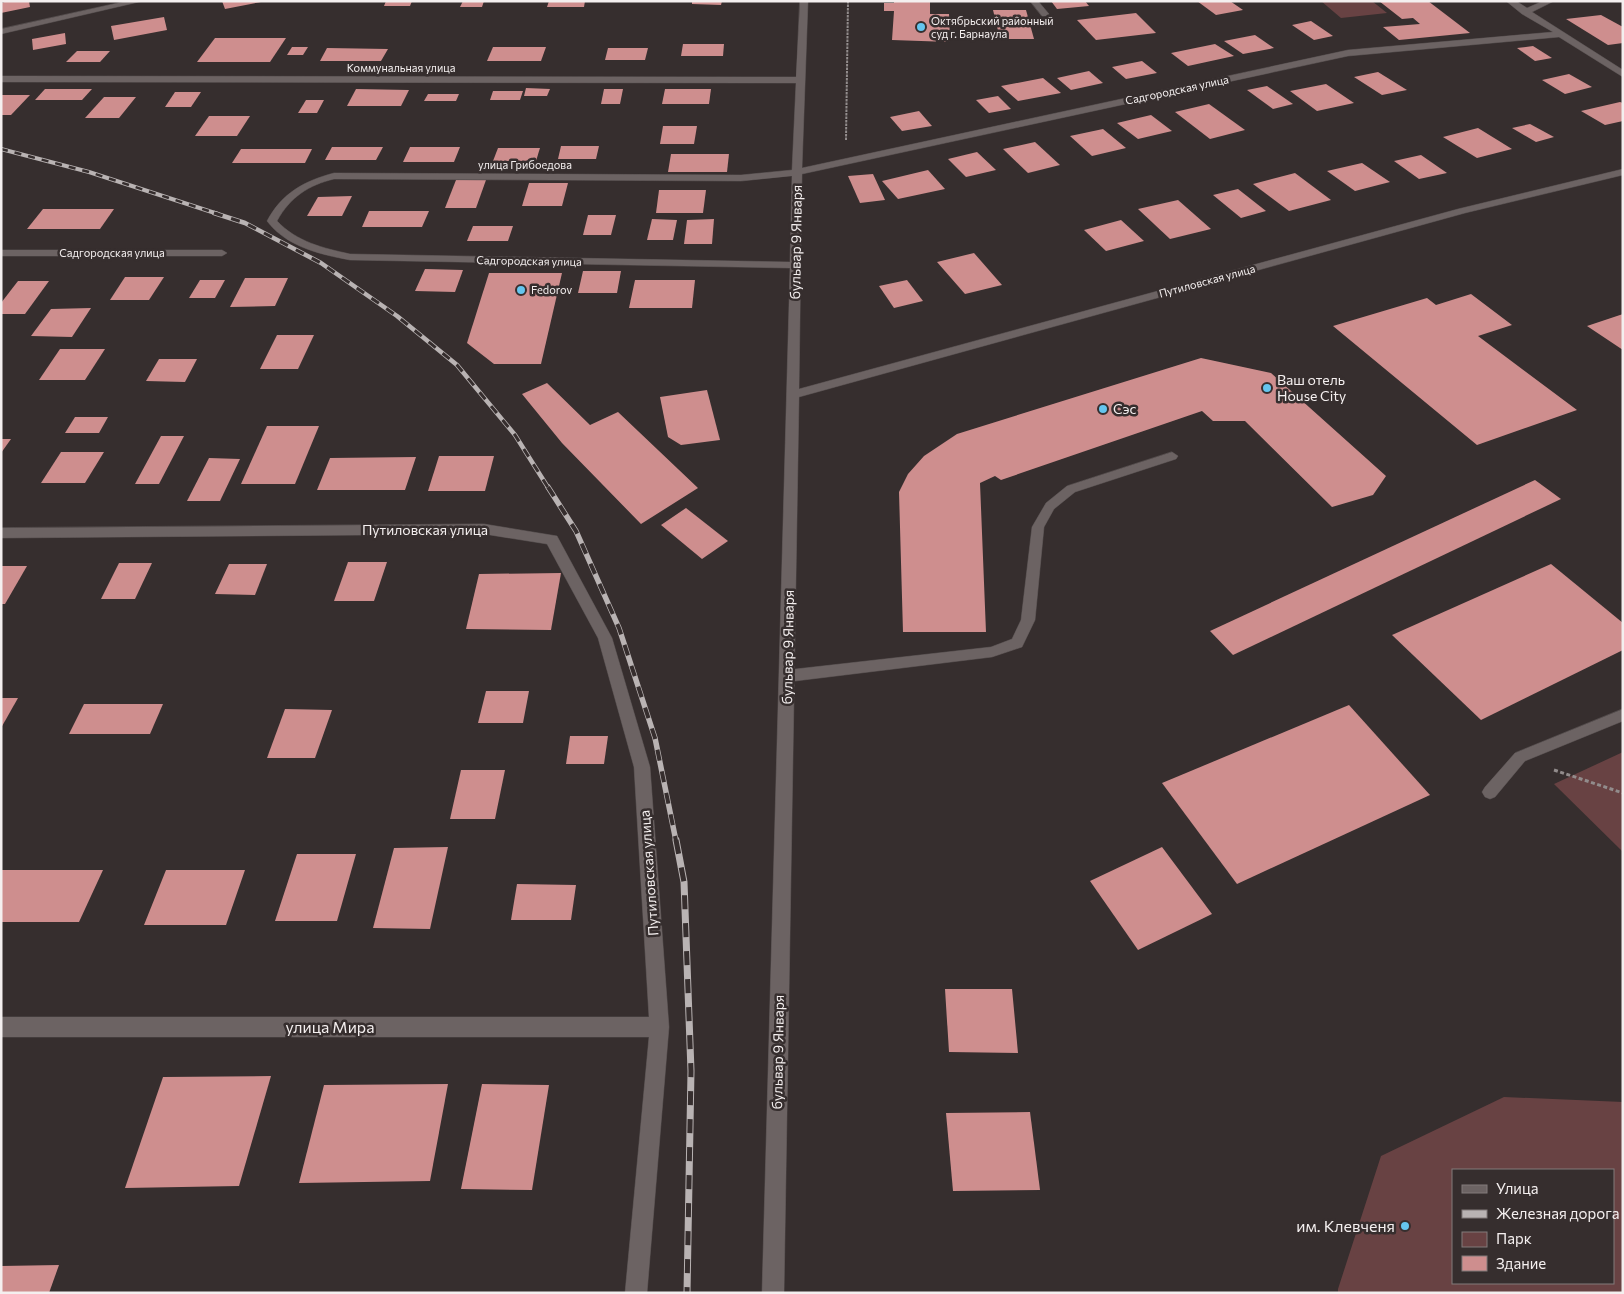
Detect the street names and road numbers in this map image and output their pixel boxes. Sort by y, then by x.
street label: Коммунальная улица [347,61,455,74]
street label: Садгородская улица [1124,72,1230,107]
street label: улица Грибоедова [478,158,572,171]
street label: бульвар 9 Января [786,185,805,299]
street label: Садгородская улица [59,246,165,259]
street label: Садгородская улица [476,253,582,268]
street label: Путиловская улица [1157,261,1256,300]
street label: Путиловская улица [362,521,488,538]
street label: бульвар 9 Января [778,590,797,704]
street label: Путиловская улица [636,809,661,937]
street label: бульвар 9 Января [768,995,787,1109]
street label: улица Мира [286,1017,374,1036]

